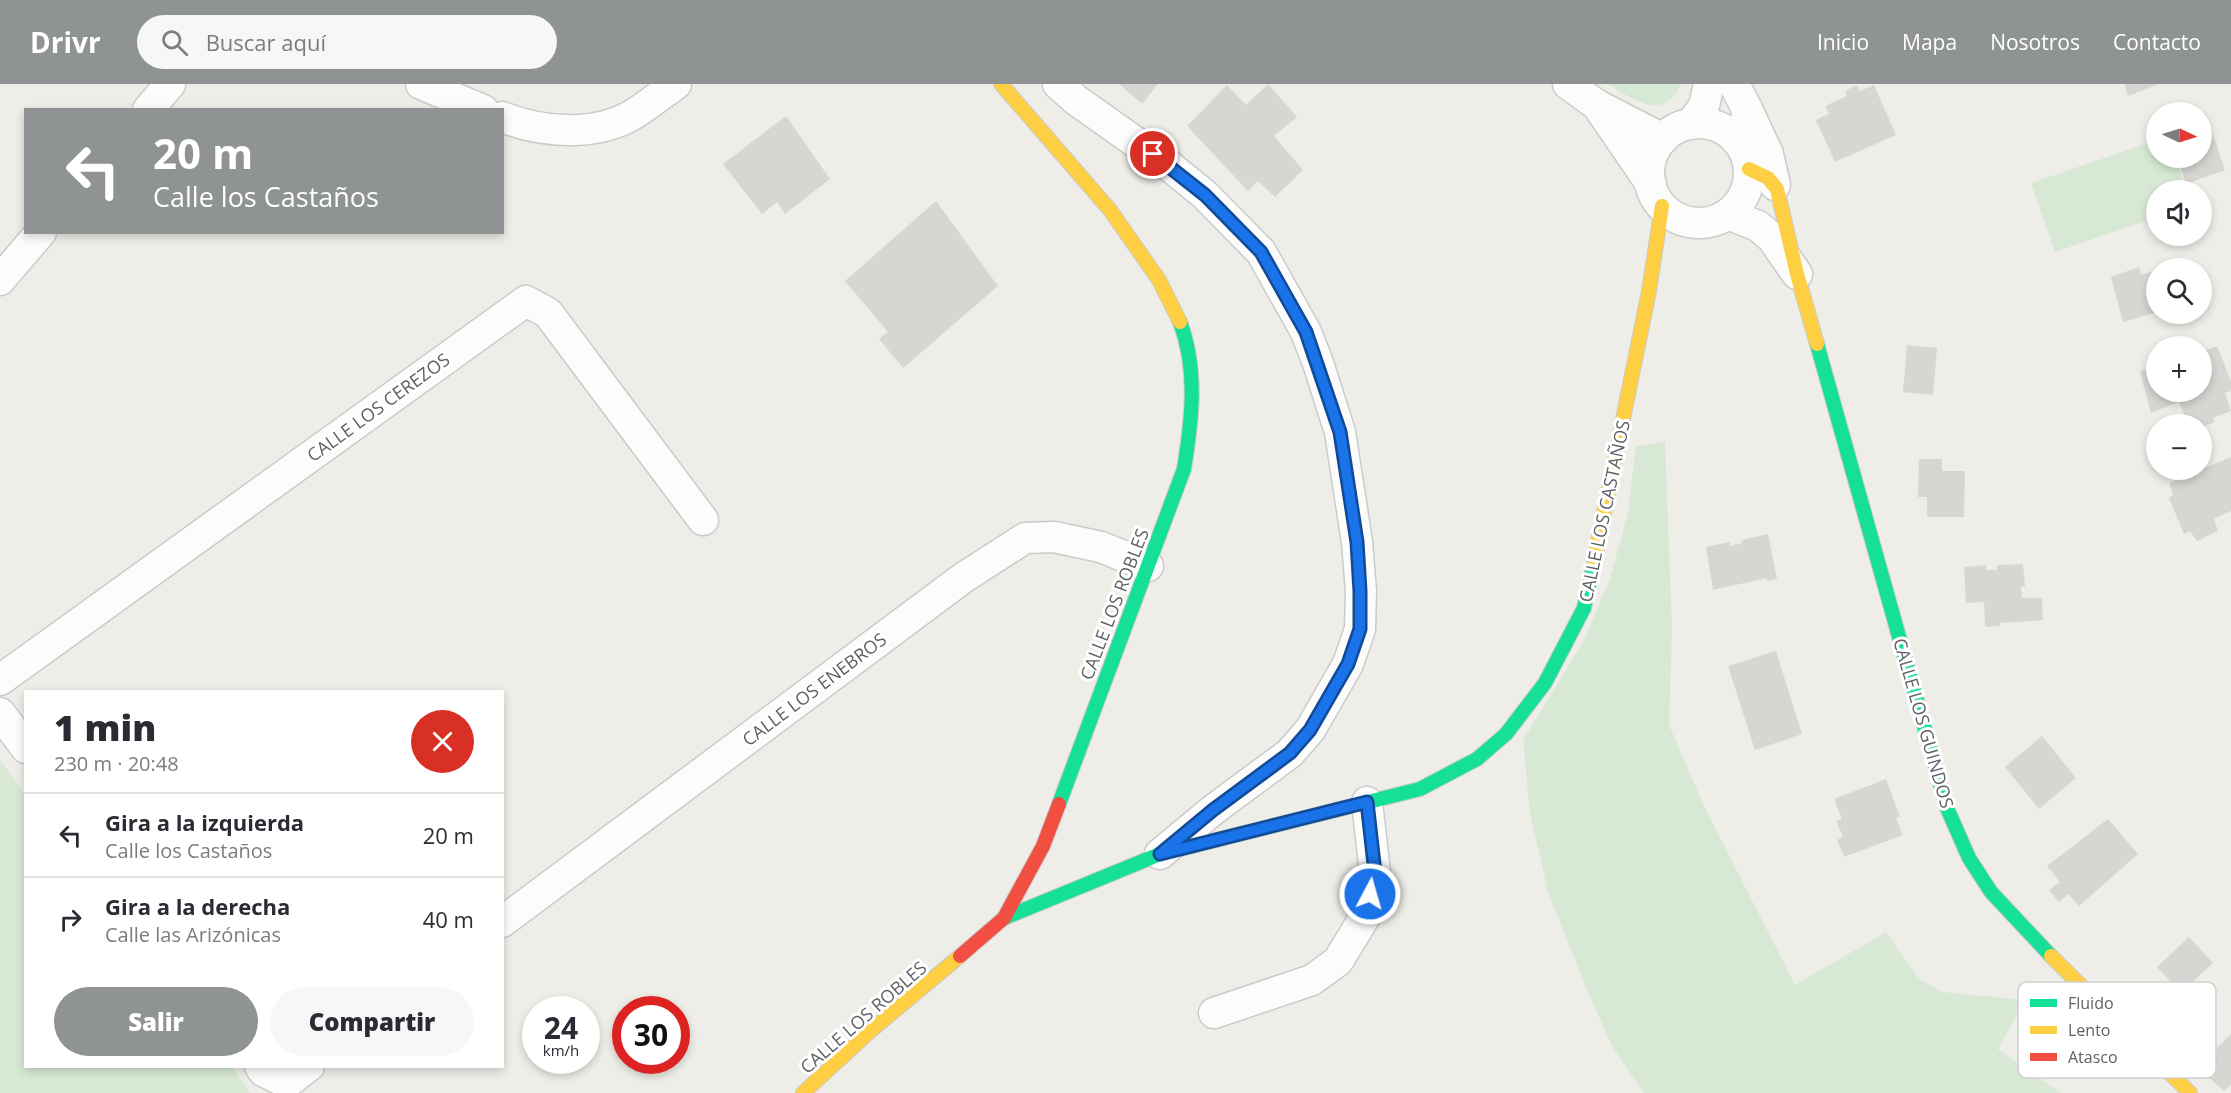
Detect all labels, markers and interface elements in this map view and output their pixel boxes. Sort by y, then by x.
search box [137,15,557,69]
text: Drivr [30,23,101,61]
icon: search [158,26,191,59]
text: Buscar aquí [206,27,326,57]
text: Inicio [1817,28,1869,56]
text: Mapa [1902,28,1957,56]
text: Nosotros [1990,28,2080,56]
text: Contacto [2113,28,2201,56]
north arrow [2146,102,2212,168]
map controls [2146,102,2212,480]
text: 20 m [153,124,253,181]
pin [1127,128,1178,179]
icon: left [54,132,132,210]
icon: arrive [1136,137,1169,170]
text: Calle los Castaños [153,178,379,215]
button: sound [2146,180,2212,246]
button: search [2146,258,2212,324]
button: + [2146,336,2212,402]
street label: CALLE LOS CEREZOS [302,347,454,467]
button: − [2146,414,2212,480]
street label: CALLE LOS CASTAÑOS [1573,418,1635,604]
street label: CALLE LOS ROBLES [1074,525,1154,683]
street label: CALLE LOS ENEBROS [737,627,891,751]
street label: CALLE LOS GUINDOS [1888,635,1960,811]
text: 1 min [54,703,156,752]
button: close [411,710,474,773]
text: 230 m · 20:48 [54,750,179,777]
text: Gira a la izquierda [105,807,304,837]
icon: left [54,819,87,852]
text: 20 m [423,820,474,850]
text: Calle los Castaños [105,837,272,864]
position arrow [1338,862,1402,926]
text: Gira a la derecha [105,891,290,921]
icon: right [54,903,87,936]
text: 40 m [423,904,474,934]
text: Calle las Arizónicas [105,921,281,948]
street label: CALLE LOS ROBLES [795,955,931,1079]
legend [2018,982,2216,1078]
button: Salir [54,987,258,1056]
button: Compartir [270,987,474,1056]
text: Fluido [2068,992,2114,1014]
speed limit sign: 30 [612,996,690,1074]
text: 24 [544,1007,578,1048]
text: Lento [2068,1019,2110,1041]
text: km/h [543,1040,579,1060]
text: Atasco [2068,1046,2118,1068]

